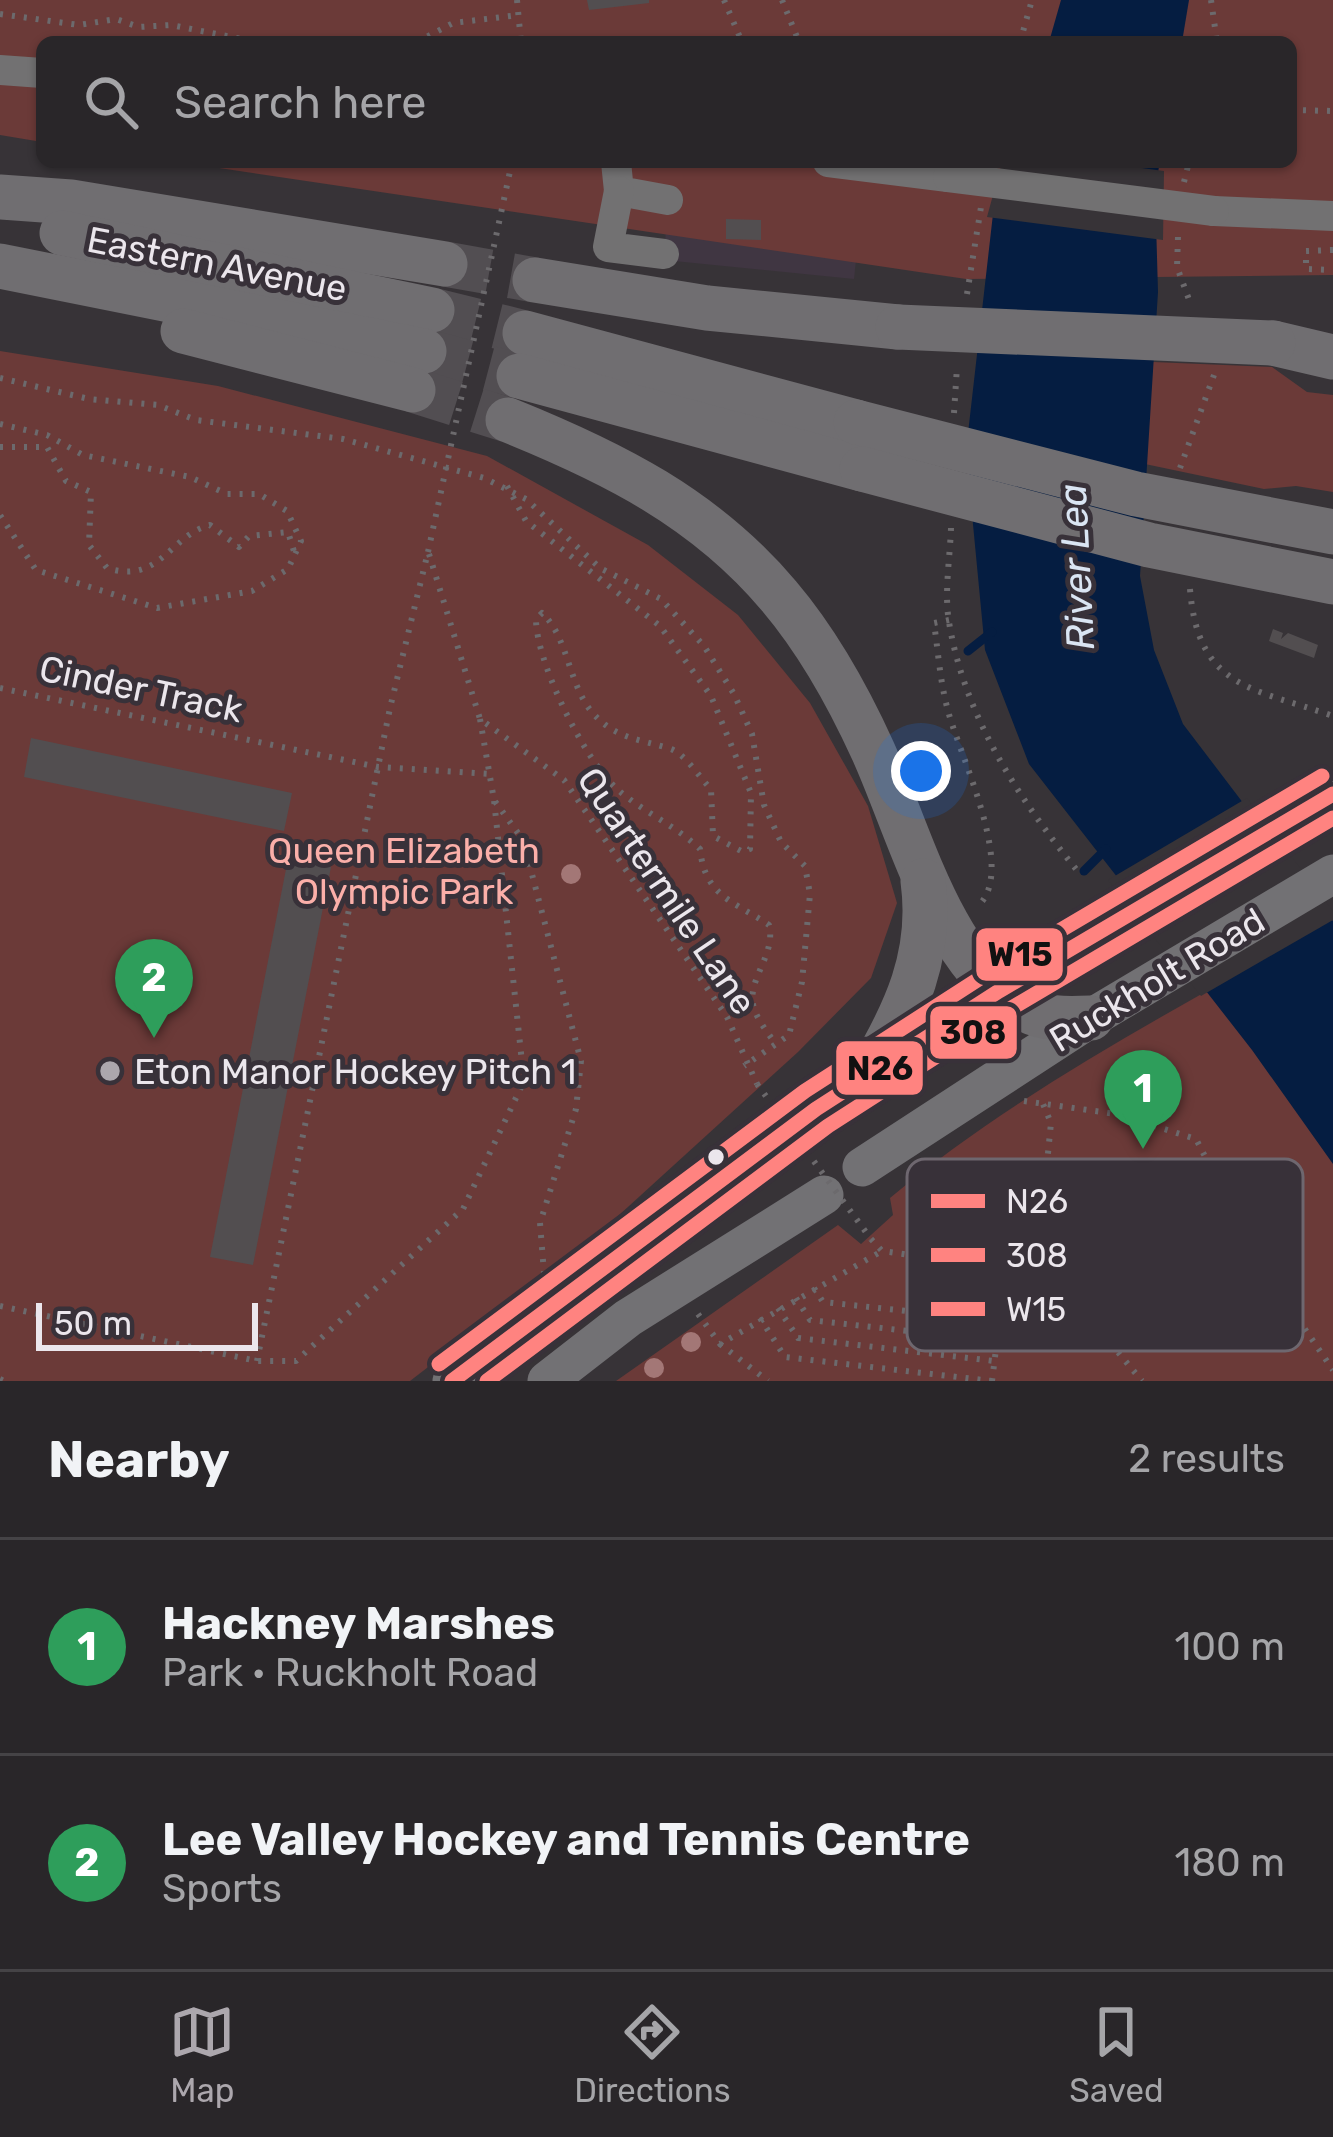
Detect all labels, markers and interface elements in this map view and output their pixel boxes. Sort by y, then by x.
search box [36,36,1297,168]
icon: search [78,69,144,135]
text: Search here [174,76,426,129]
street label: Eastern Avenue [83,218,351,310]
water label: River Lea [1050,482,1104,652]
street label: Cinder Track [36,647,247,732]
your location [891,741,951,801]
street label: Quartermile Lane [569,760,765,1022]
park label: Queen Elizabeth Olympic Park [268,829,540,913]
street label: Ruckholt Road [1042,899,1272,1061]
line badge: W15 [974,926,1065,983]
text: W15 [987,935,1053,974]
pin: 2 [115,939,193,1038]
line badge: 308 [928,1004,1019,1061]
text: 308 [940,1013,1006,1052]
line badge: N26 [834,1039,925,1097]
text: N26 [847,1049,913,1088]
place label: Eton Manor Hockey Pitch 1 [134,1050,577,1093]
pin: 1 [1104,1050,1182,1149]
marker: Eton Manor Hockey Pitch 1 [97,1058,123,1084]
unlabelled marker [705,1146,727,1168]
legend [907,1159,1303,1351]
text: N26 [1006,1182,1068,1221]
text: 308 [1006,1236,1068,1275]
text: W15 [1006,1290,1066,1329]
scale bar [36,1297,258,1350]
text: 50 m [54,1304,132,1343]
text: Nearby [48,1429,230,1490]
text: 2 results [1128,1436,1285,1482]
text: Hackney Marshes [162,1597,555,1650]
text: 1 [77,1624,97,1670]
text: 100 m [1175,1624,1285,1670]
text: Park · Ruckholt Road [162,1650,538,1696]
text: Lee Valley Hockey and Tennis Centre [162,1813,970,1866]
text: 2 [74,1840,100,1886]
text: 180 m [1175,1840,1285,1886]
text: Sports [162,1866,282,1912]
tab: Map [169,1999,235,2110]
tab: Directions [574,1999,731,2110]
tab: Saved [1069,1999,1164,2110]

